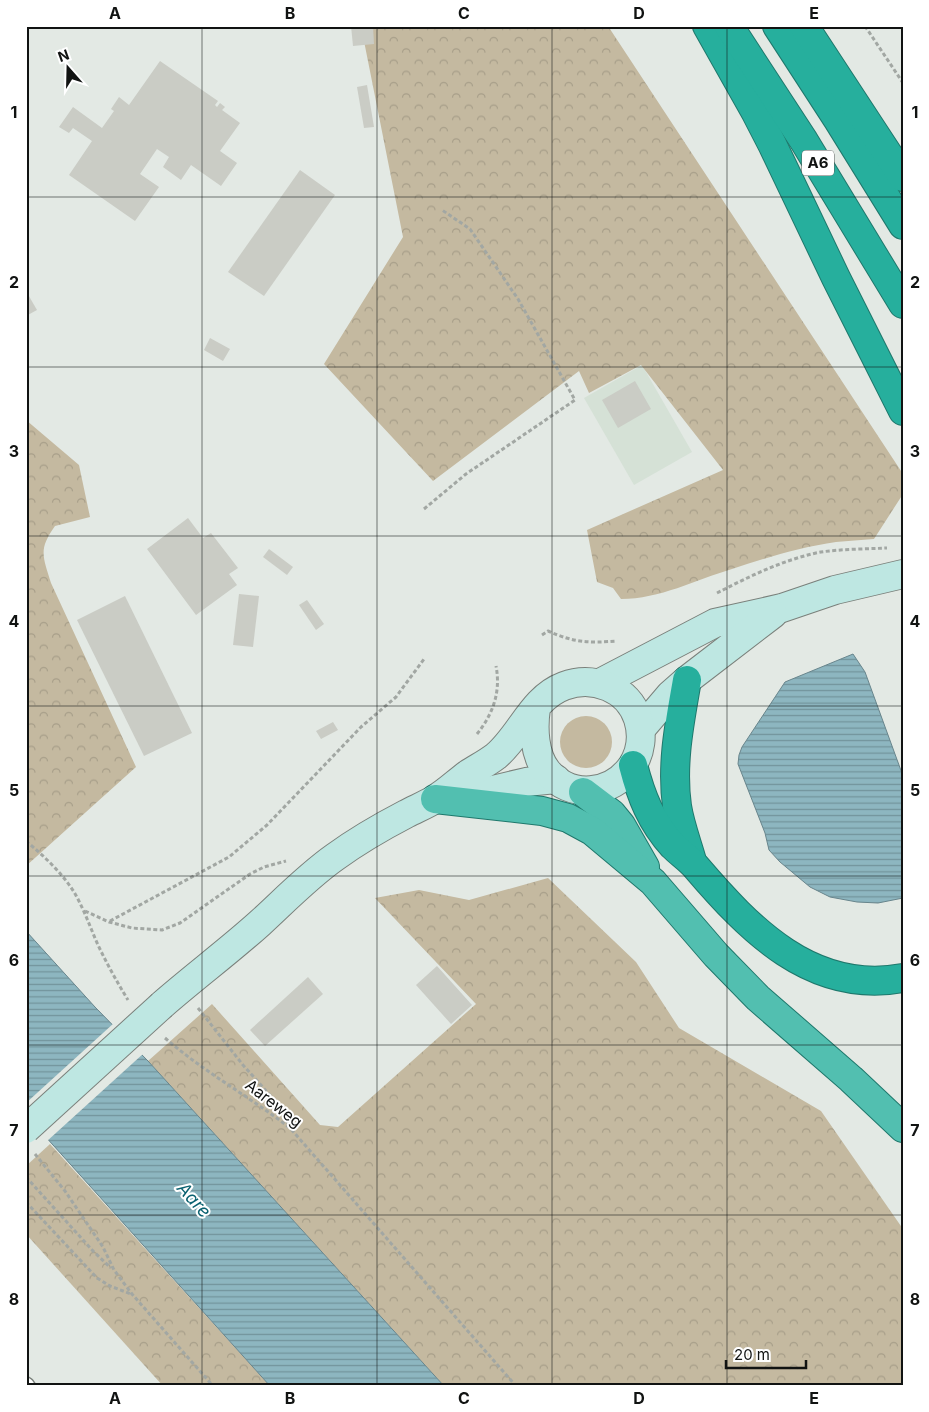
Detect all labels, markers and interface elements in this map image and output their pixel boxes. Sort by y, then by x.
text: A [109,3,121,23]
text: B [285,3,295,23]
text: C [458,3,470,23]
text: D [633,3,645,23]
text: E [809,3,819,23]
north arrow [42,42,92,92]
text: N [55,46,71,65]
text: 1 [11,102,17,122]
text: 1 [912,102,918,122]
road number: A6 [802,150,834,176]
text: 2 [9,272,19,292]
text: 2 [910,272,920,292]
text: 3 [9,441,19,461]
text: 3 [910,441,920,461]
text: 4 [9,611,20,631]
text: 4 [910,611,921,631]
text: 5 [9,780,19,800]
text: 5 [910,780,920,800]
text: 6 [9,950,19,970]
text: 6 [910,950,920,970]
street label: Aareweg [242,1075,306,1131]
text: 7 [9,1120,19,1140]
text: 7 [910,1120,920,1140]
water label: Aare [172,1177,216,1222]
text: 8 [9,1289,19,1309]
text: 8 [910,1289,920,1309]
scale bar [726,1337,806,1369]
text: 20 m [734,1345,770,1364]
text: A [109,1388,121,1408]
text: B [285,1388,295,1408]
text: C [458,1388,470,1408]
text: D [633,1388,645,1408]
text: E [809,1388,819,1408]

